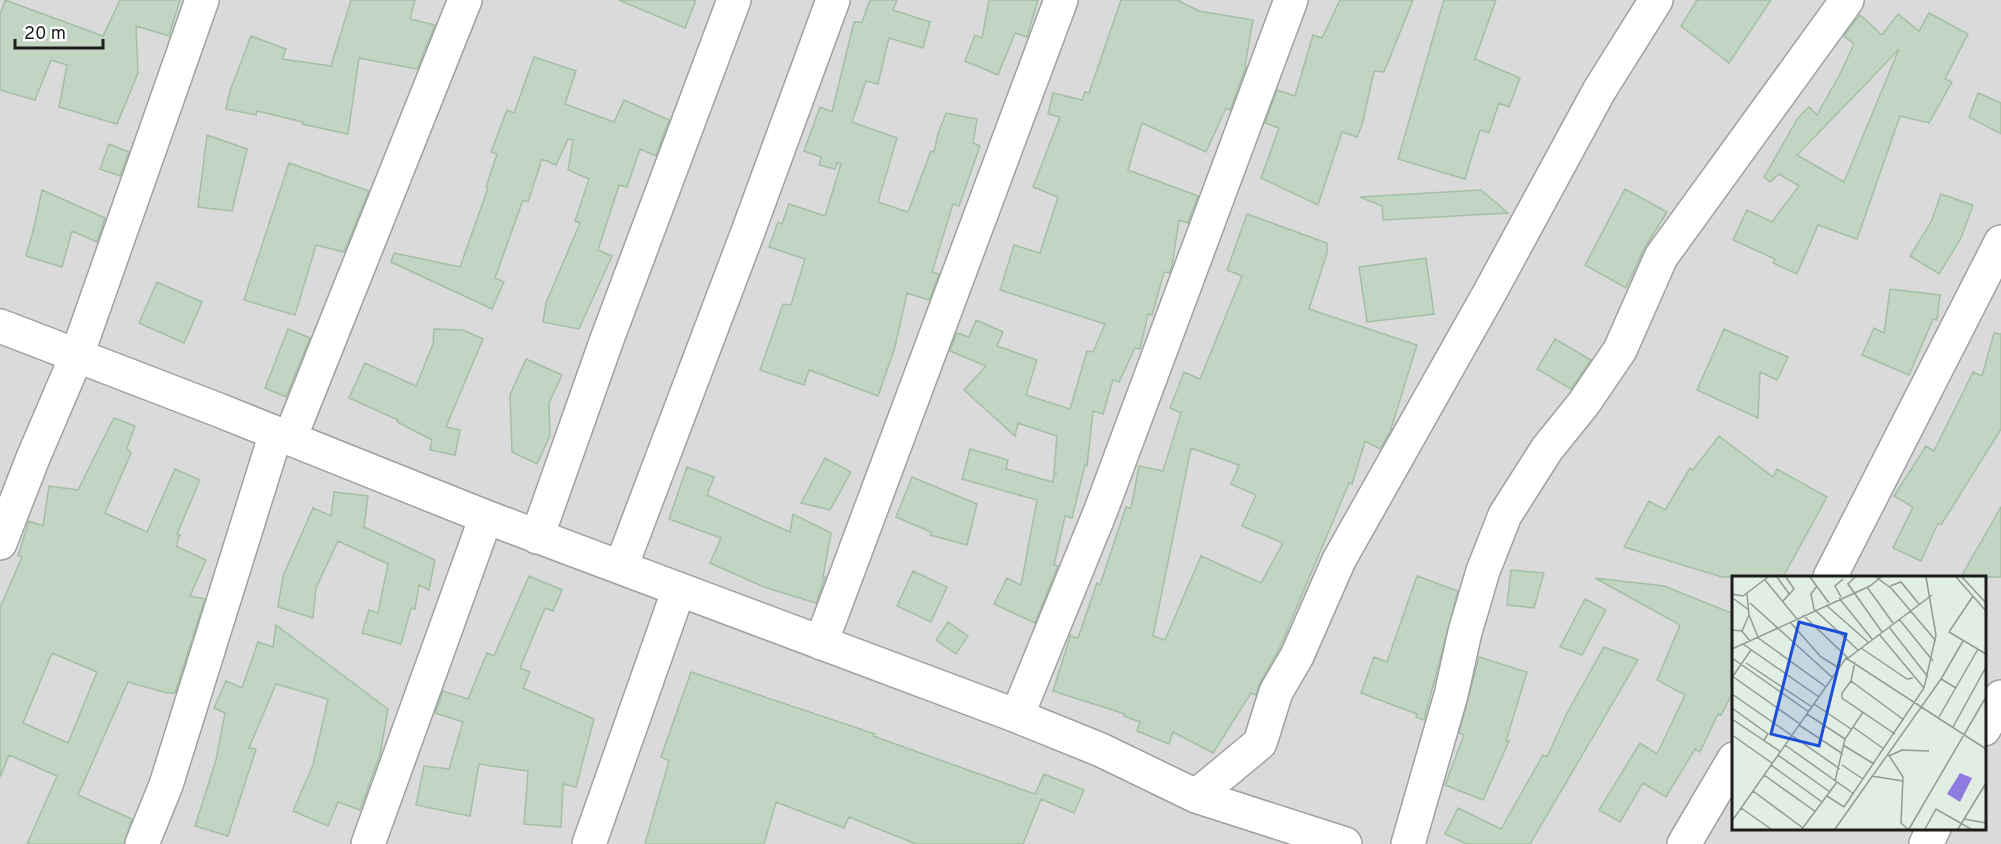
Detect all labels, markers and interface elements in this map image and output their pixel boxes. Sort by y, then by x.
scale bar [15,12,104,50]
text: 20 m [24,23,66,46]
inset map [1732,576,1986,829]

